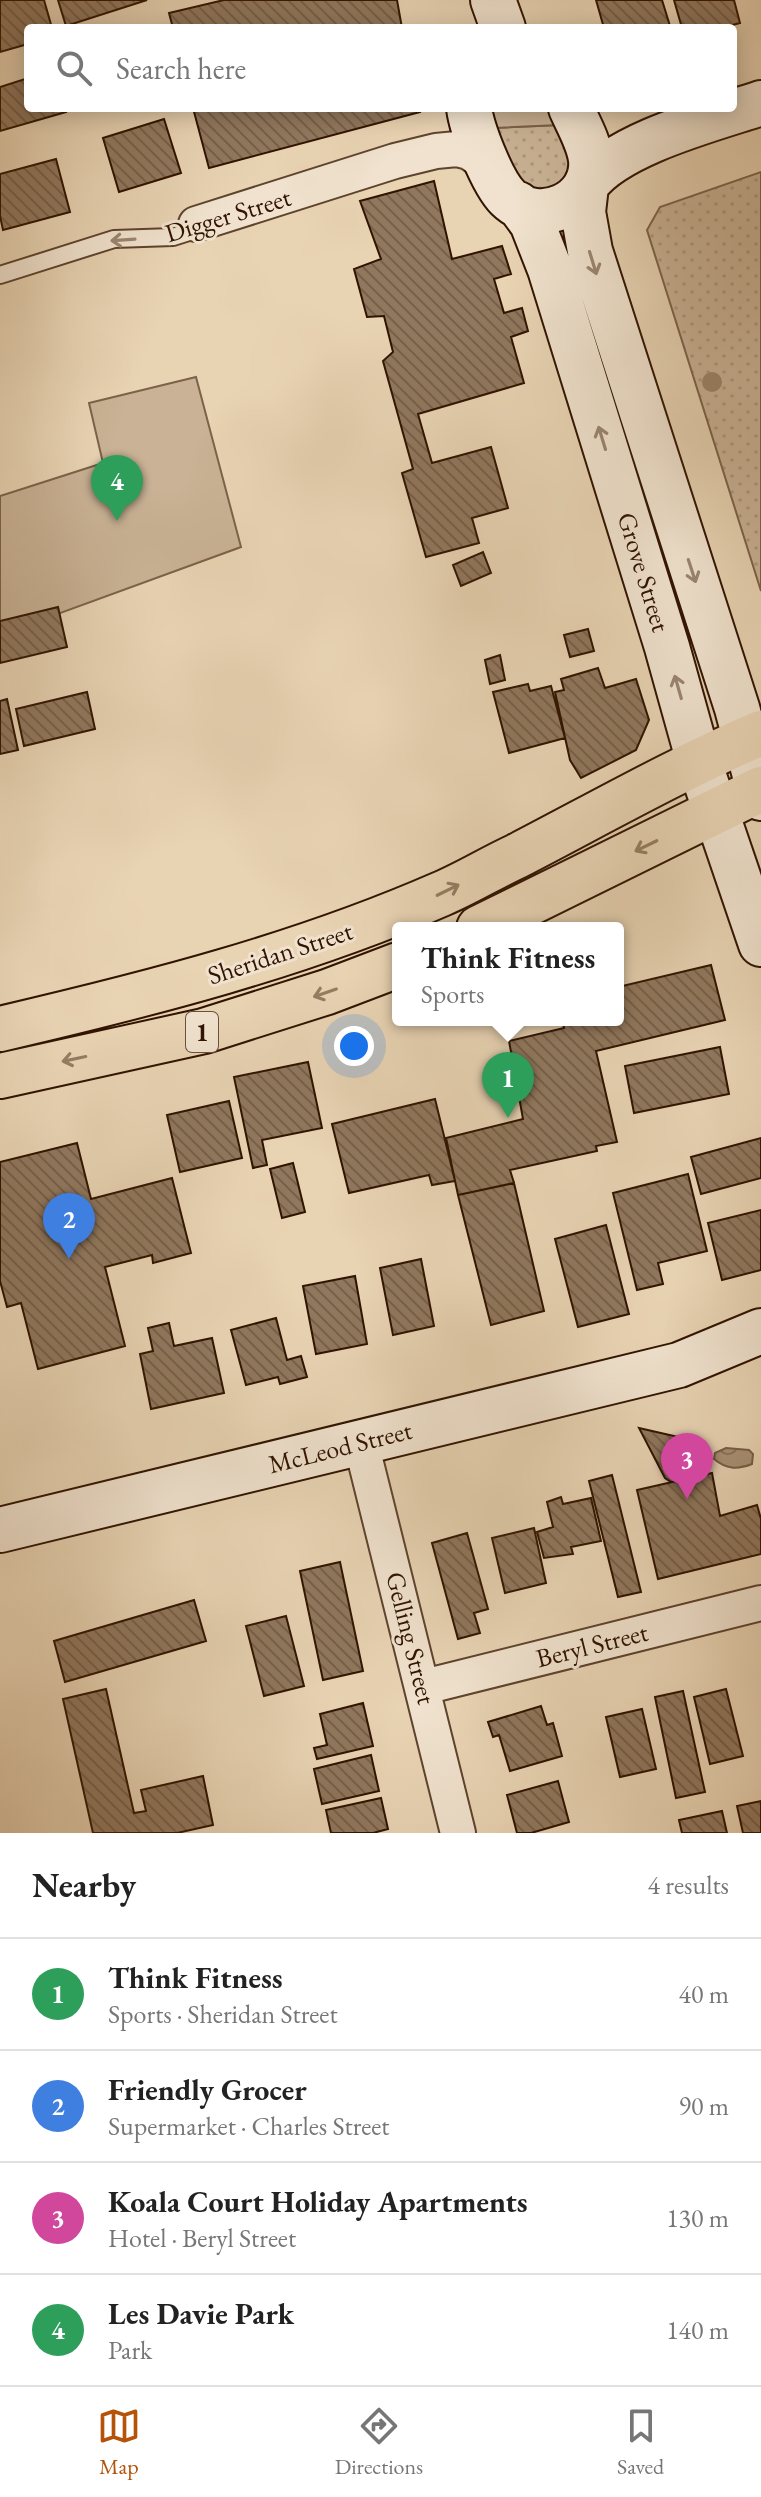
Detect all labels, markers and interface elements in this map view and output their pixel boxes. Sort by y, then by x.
search box [24,24,737,112]
icon: search [52,46,96,90]
text: Search here [116,49,246,88]
street label: Digger Street [161,180,295,250]
one-way arrow [111,232,137,247]
one-way arrow [587,250,601,275]
one-way arrow [594,426,608,451]
pin: 4 [91,455,143,521]
street label: Grove Street [610,508,678,636]
one-way arrow [686,558,700,583]
one-way arrow [670,674,685,700]
one-way arrow [634,839,658,855]
one-way arrow [435,882,459,897]
street label: Sheridan Street [203,914,357,992]
popup [392,922,624,1026]
text: Think Fitness [421,938,595,977]
text: Sports [421,977,484,1011]
one-way arrow [313,986,338,1001]
road number: 1 [186,1012,218,1052]
your location [334,1026,374,1066]
one-way arrow [62,1052,87,1067]
pin: 1 [482,1052,534,1118]
pin: 2 [43,1193,95,1259]
street label: McLeod Street [265,1413,415,1481]
pin: 3 [661,1433,713,1499]
street label: Gelling Street [378,1568,444,1708]
street label: Beryl Street [533,1615,651,1675]
text: Nearby [32,1863,136,1907]
text: 4 results [648,1868,729,1902]
text: Think Fitness [108,1958,283,1997]
text: 1 [51,1977,65,2011]
text: 40 m [679,1977,729,2011]
text: Sports · Sheridan Street [108,1997,338,2031]
text: Friendly Grocer [108,2070,307,2109]
text: 2 [51,2089,65,2123]
text: 90 m [679,2089,729,2123]
text: Supermarket · Charles Street [108,2109,390,2143]
text: Koala Court Holiday Apartments [108,2182,528,2221]
text: 3 [51,2201,65,2235]
text: 130 m [666,2201,729,2235]
text: Hotel · Beryl Street [108,2221,296,2255]
text: Les Davie Park [108,2294,294,2333]
text: 4 [51,2313,65,2347]
text: 140 m [666,2313,729,2347]
text: Park [108,2333,152,2367]
tab: Map [97,2404,141,2481]
tab: Directions [335,2404,423,2481]
tab: Saved [617,2404,664,2481]

